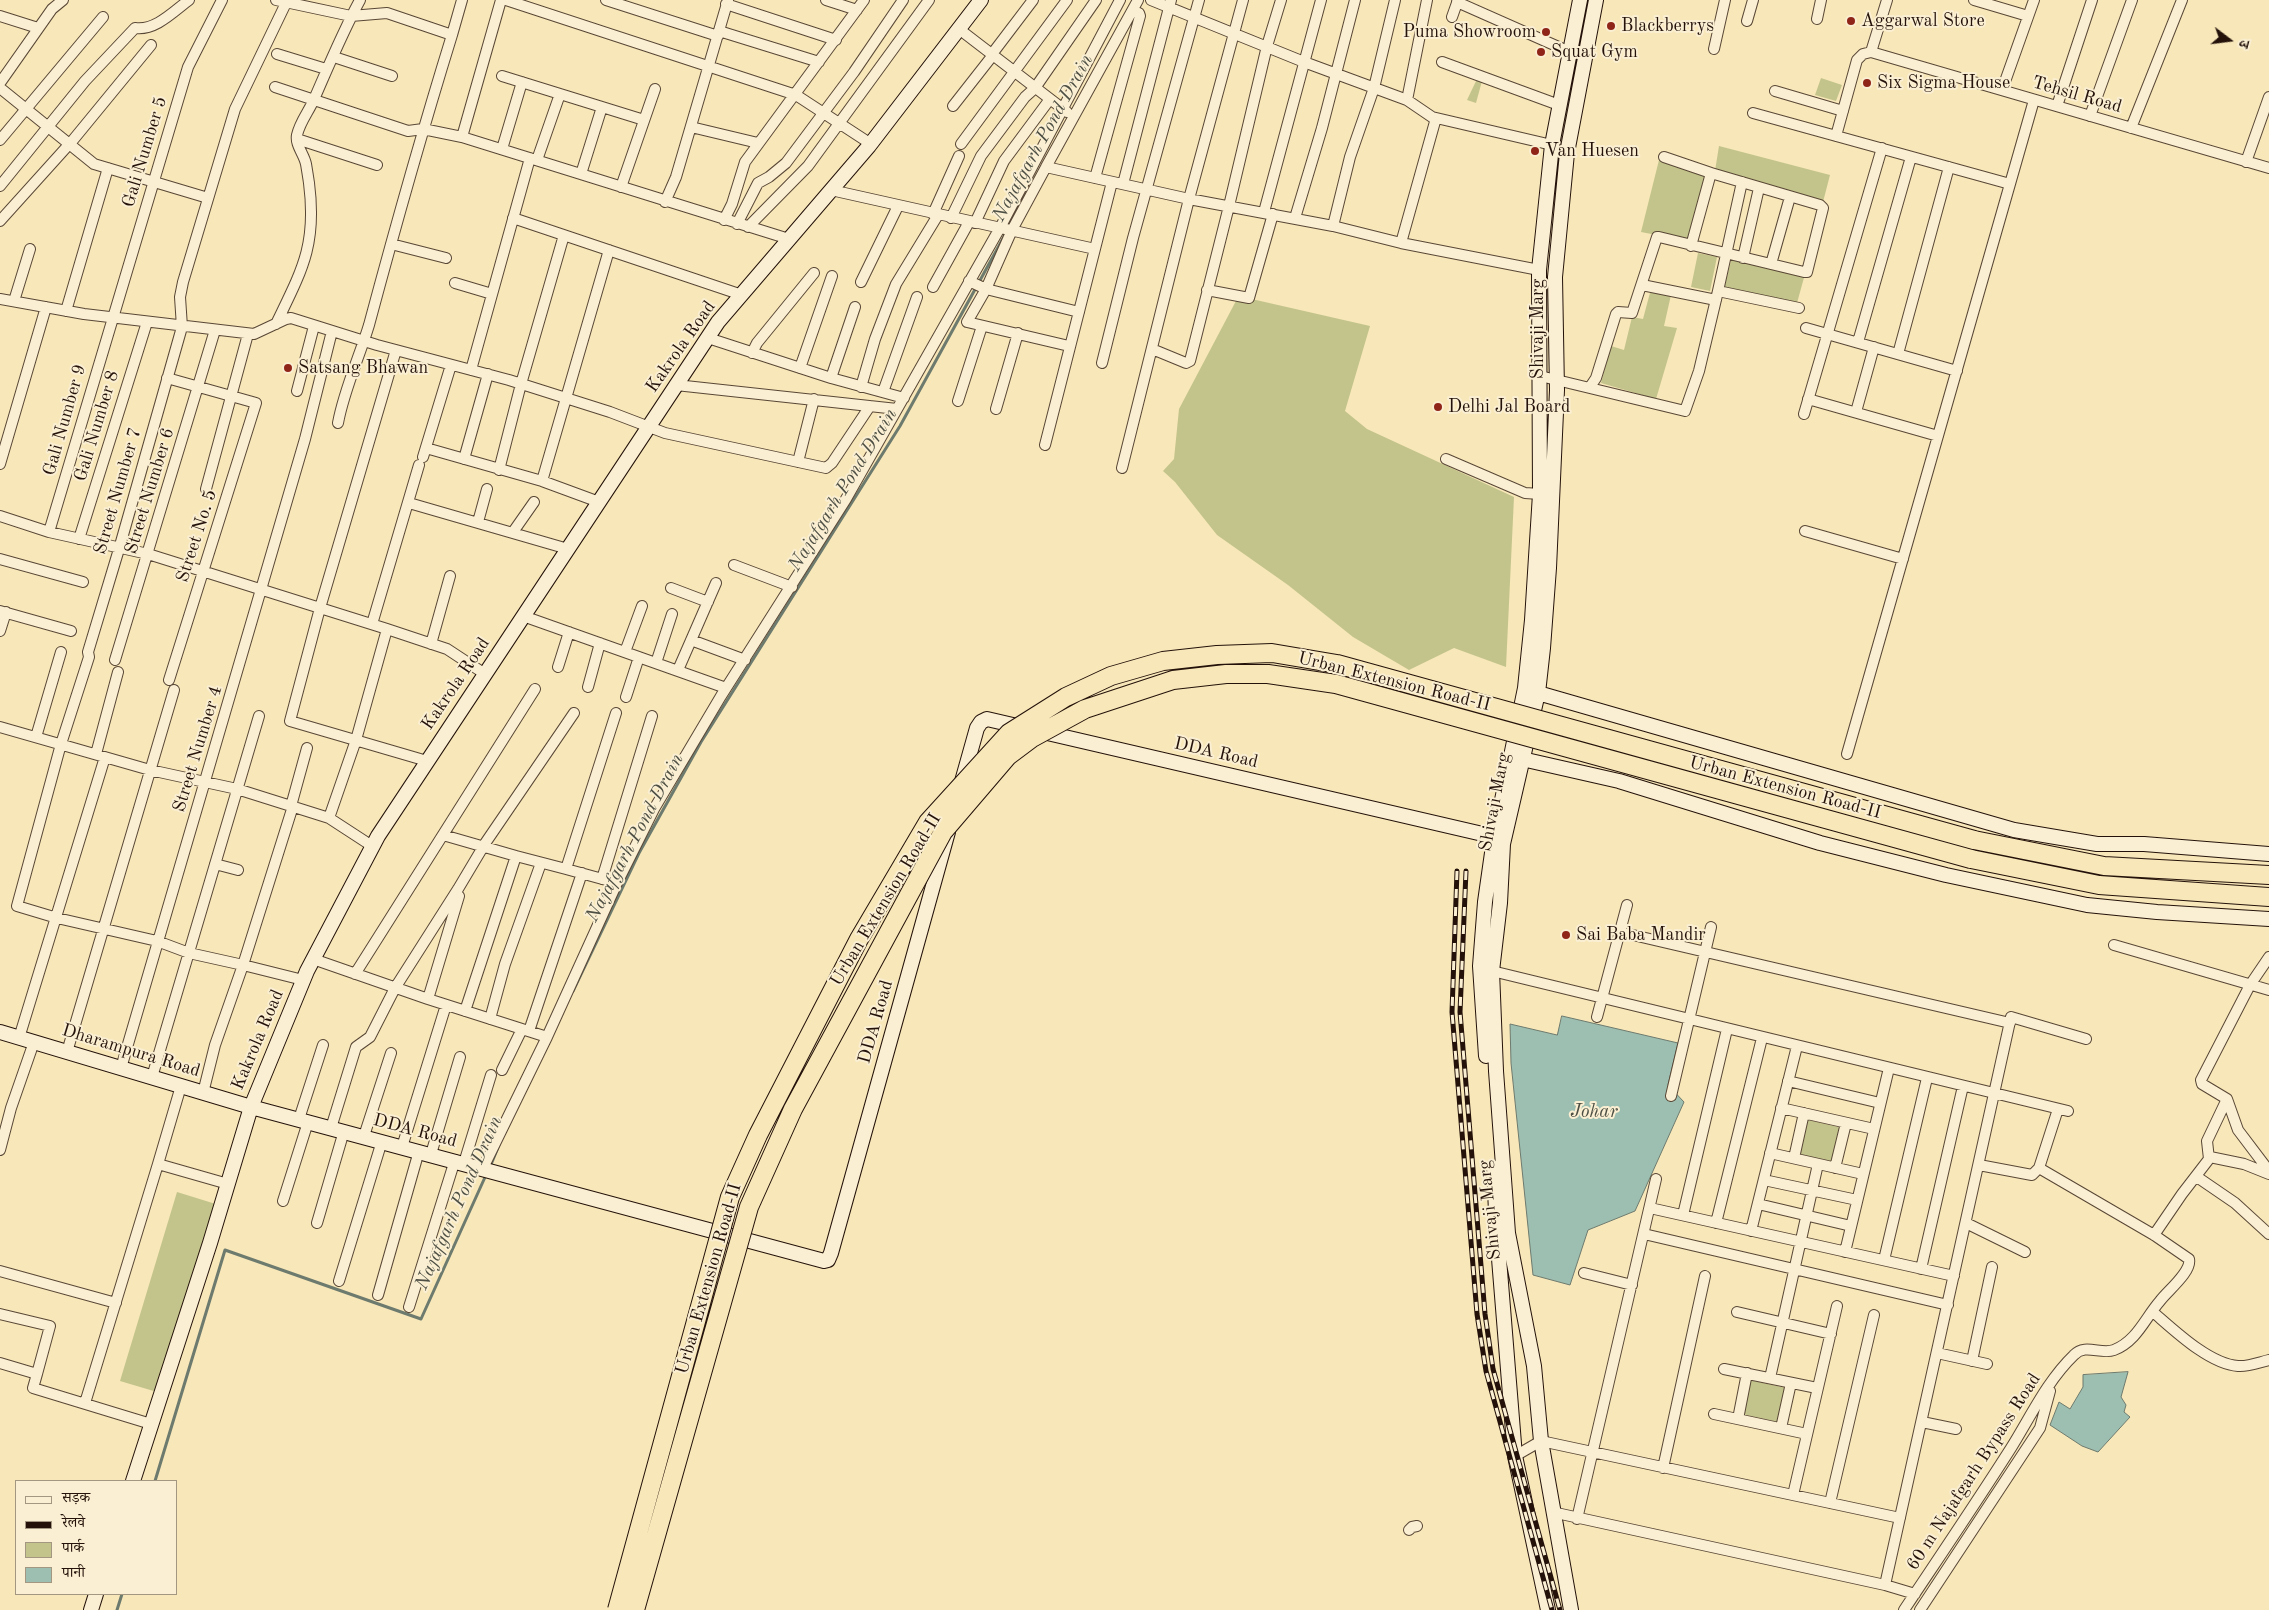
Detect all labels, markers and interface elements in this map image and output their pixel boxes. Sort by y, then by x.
place label: Aggarwal Store [1861,10,1985,32]
place label: Blackberrys [1621,15,1714,37]
marker: Aggarwal Store [1845,15,1857,27]
north arrow [2204,15,2254,65]
marker: Blackberrys [1605,20,1617,32]
place label: Puma Showroom [1403,21,1536,43]
marker: Puma Showroom [1540,26,1552,38]
text: उ [2236,39,2251,49]
place label: Squat Gym [1551,41,1638,63]
marker: Squat Gym [1535,46,1547,58]
water label: Najafgarh Pond Drain [988,50,1098,226]
place label: Six Sigma House [1877,72,2010,94]
street label: Tehsil Road [2030,72,2124,118]
marker: Six Sigma House [1861,77,1873,89]
street label: Gali Number 5 [118,94,172,210]
place label: Van Huesen [1545,140,1639,162]
marker: Van Huesen [1529,145,1541,157]
street label: Shivaji Marg [1527,279,1549,379]
street label: Kakrola Road [641,297,721,397]
place label: Satsang Bhawan [298,357,428,379]
street label: Gali Number 9 [39,362,91,478]
marker: Satsang Bhawan [282,362,294,374]
street label: Gali Number 8 [70,368,124,484]
place label: Delhi Jal Board [1448,396,1570,418]
marker: Delhi Jal Board [1432,401,1444,413]
water label: Najafgarh Pond Drain [784,404,902,576]
street label: Street Number 7 [90,425,146,557]
street label: Street Number 6 [121,425,179,557]
street label: Street No. 5 [172,487,222,585]
street label: Kakrola Road [417,634,495,734]
street label: Urban Extension Road-II [1295,648,1493,716]
street label: Street Number 4 [169,683,227,815]
street label: DDA Road [1172,733,1260,773]
water label: Najafgarh Pond Drain [581,750,689,926]
street label: Shivaji Marg [1475,751,1515,853]
street label: Urban Extension Road-II [1687,752,1883,824]
street label: Urban Extension Road-II [826,810,946,990]
place label: Sai Baba Mandir [1576,924,1706,946]
marker: Sai Baba Mandir [1560,929,1572,941]
street label: DDA Road [854,978,898,1066]
street label: Kakrola Road [227,987,289,1093]
street label: Dharampura Road [59,1020,203,1082]
water label: Johar [1570,1101,1618,1123]
street label: DDA Road [371,1109,459,1153]
water label: Najafgarh Pond Drain [410,1113,508,1293]
street label: Shivaji Marg [1474,1159,1506,1261]
street label: Urban Extension Road-II [671,1181,747,1377]
street label: 60 m Najafgarh Bypass Road [1902,1370,2046,1574]
legend [15,1480,178,1595]
text: सड़क [62,1491,90,1506]
text: रेलवे [62,1516,85,1531]
text: पार्क [62,1541,84,1556]
text: पानी [62,1566,85,1581]

